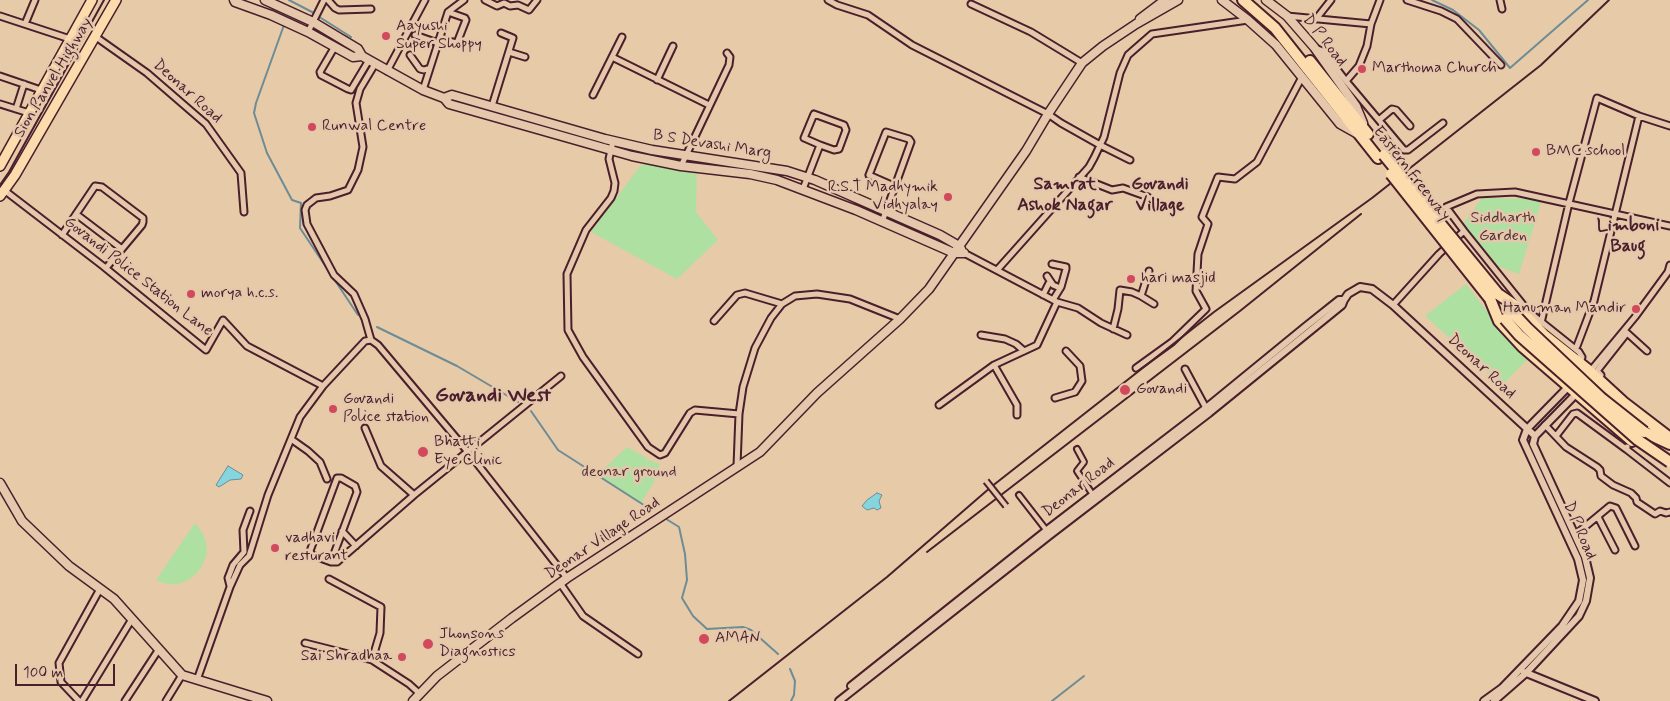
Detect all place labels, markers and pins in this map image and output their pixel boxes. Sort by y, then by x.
place label: Aayushi Super Shoppy [396,17,482,55]
marker: Aayushi Super Shoppy [380,30,392,42]
place label: Marthoma Church [1372,59,1497,79]
marker: Marthoma Church [1356,63,1368,75]
place label: Runwal Centre [322,117,426,137]
marker: Runwal Centre [306,121,318,133]
place label: BMC school [1546,142,1625,162]
marker: BMC school [1530,146,1542,158]
place label: R.S.T Madhymik Vidhyalay [828,178,938,216]
marker: R.S.T Madhymik Vidhyalay [942,191,954,203]
place label: hari masjid [1141,269,1216,289]
marker: hari masjid [1125,273,1137,285]
place label: morya h.c.s. [201,284,278,304]
marker: morya h.c.s. [185,288,197,300]
place label: Hanuman Mandir [1503,299,1626,319]
marker: Hanuman Mandir [1630,303,1642,315]
place label: Govandi [1136,380,1187,400]
marker: Govandi [1118,383,1132,397]
place label: Govandi Police station [343,390,429,428]
marker: Govandi Police station [327,403,339,415]
place label: Bhatti Eye Clinic [434,433,502,471]
marker: Bhatti Eye Clinic [416,445,430,459]
place label: vadhavi resturant [285,529,348,567]
marker: vadhavi resturant [269,542,281,554]
place label: Jhonsons Diagnostics [439,625,516,663]
place label: AMAN [715,629,761,649]
marker: AMAN [697,632,711,646]
marker: Jhonsons Diagnostics [421,637,435,651]
place label: Sai Shradhaa [301,647,392,667]
marker: Sai Shradhaa [396,651,408,663]

